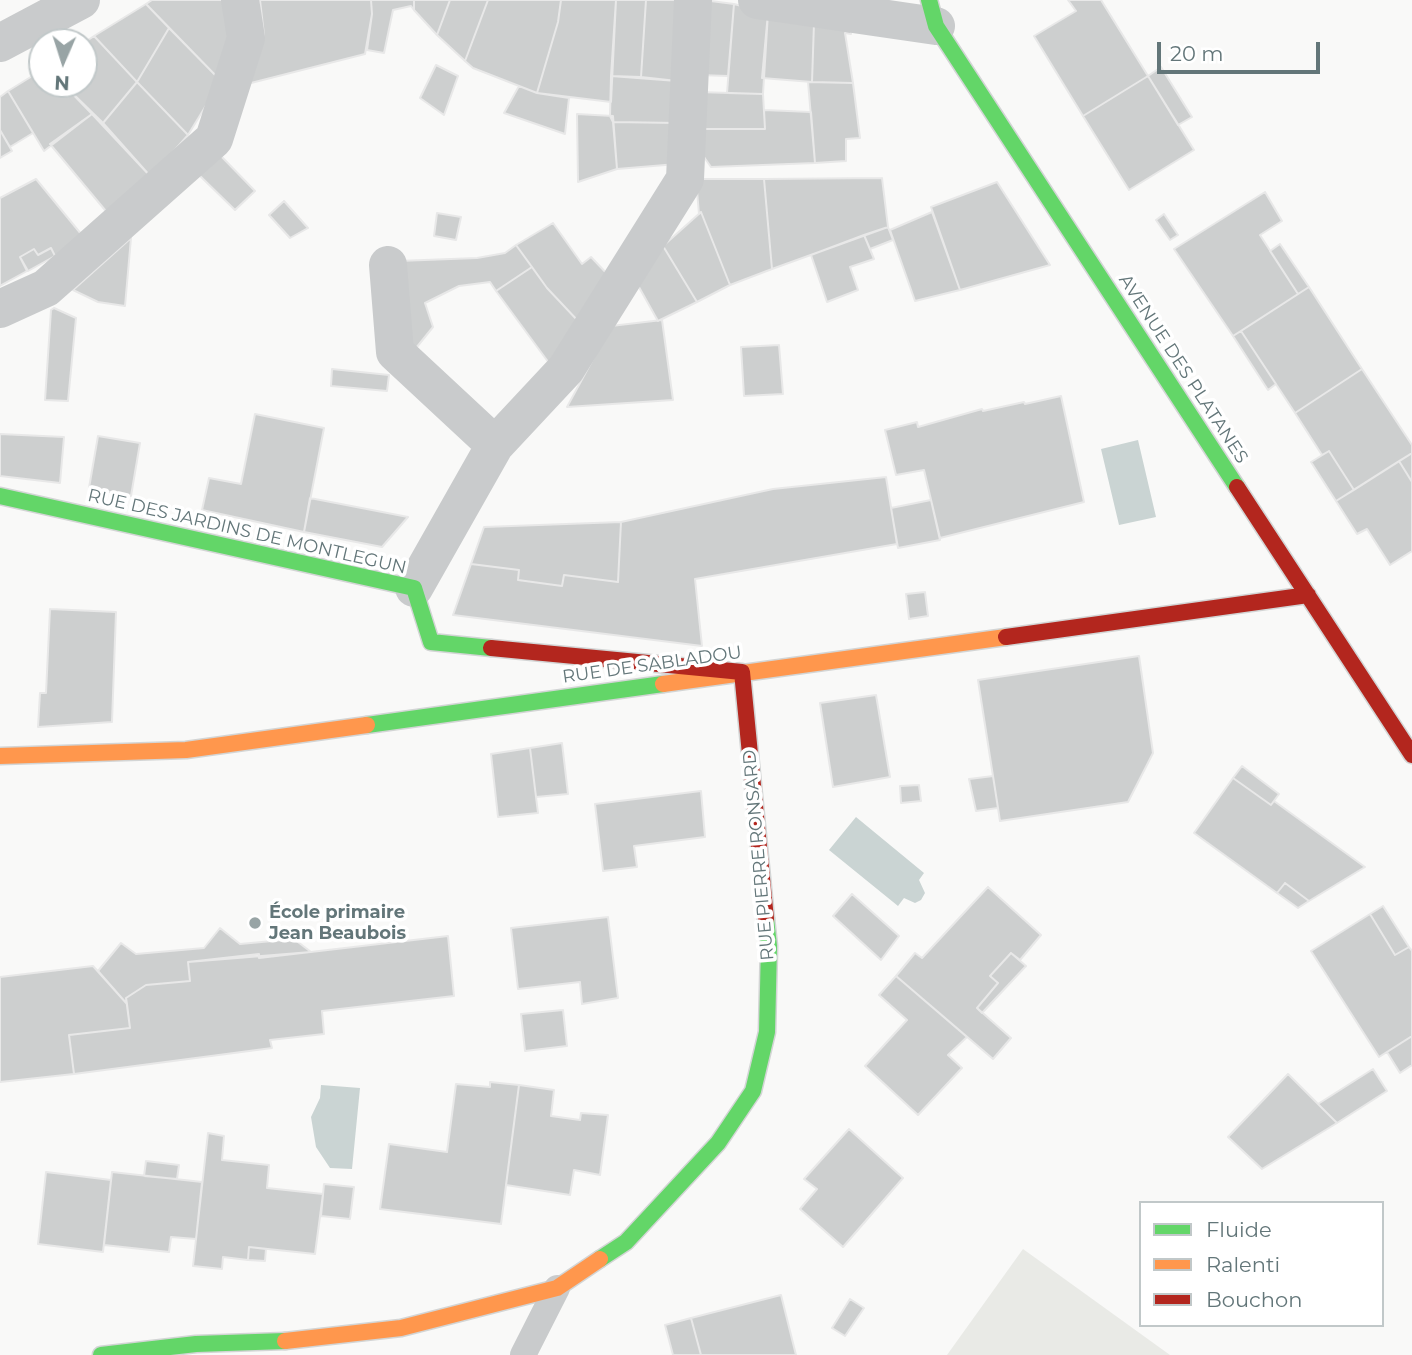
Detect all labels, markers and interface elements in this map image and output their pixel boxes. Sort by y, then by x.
north arrow [28,28,98,98]
scale bar [1160,28,1323,72]
text: 20 m [1170,41,1224,66]
text: N [54,71,70,94]
street label: AVENUE DES PLATANES [1114,270,1252,468]
street label: RUE DES JARDINS DE MONTLEGUN [86,485,408,579]
street label: RUE DE SABLADOU [561,642,743,688]
street label: RUE PIERRE RONSARD [739,749,779,961]
place label: École primaire Jean Beaubois [269,902,406,944]
marker: École primaire Jean Beaubois [247,915,263,931]
legend [1139,1201,1384,1327]
text: Fluide [1206,1217,1272,1242]
text: Ralenti [1206,1252,1280,1277]
text: Bouchon [1206,1287,1302,1312]

